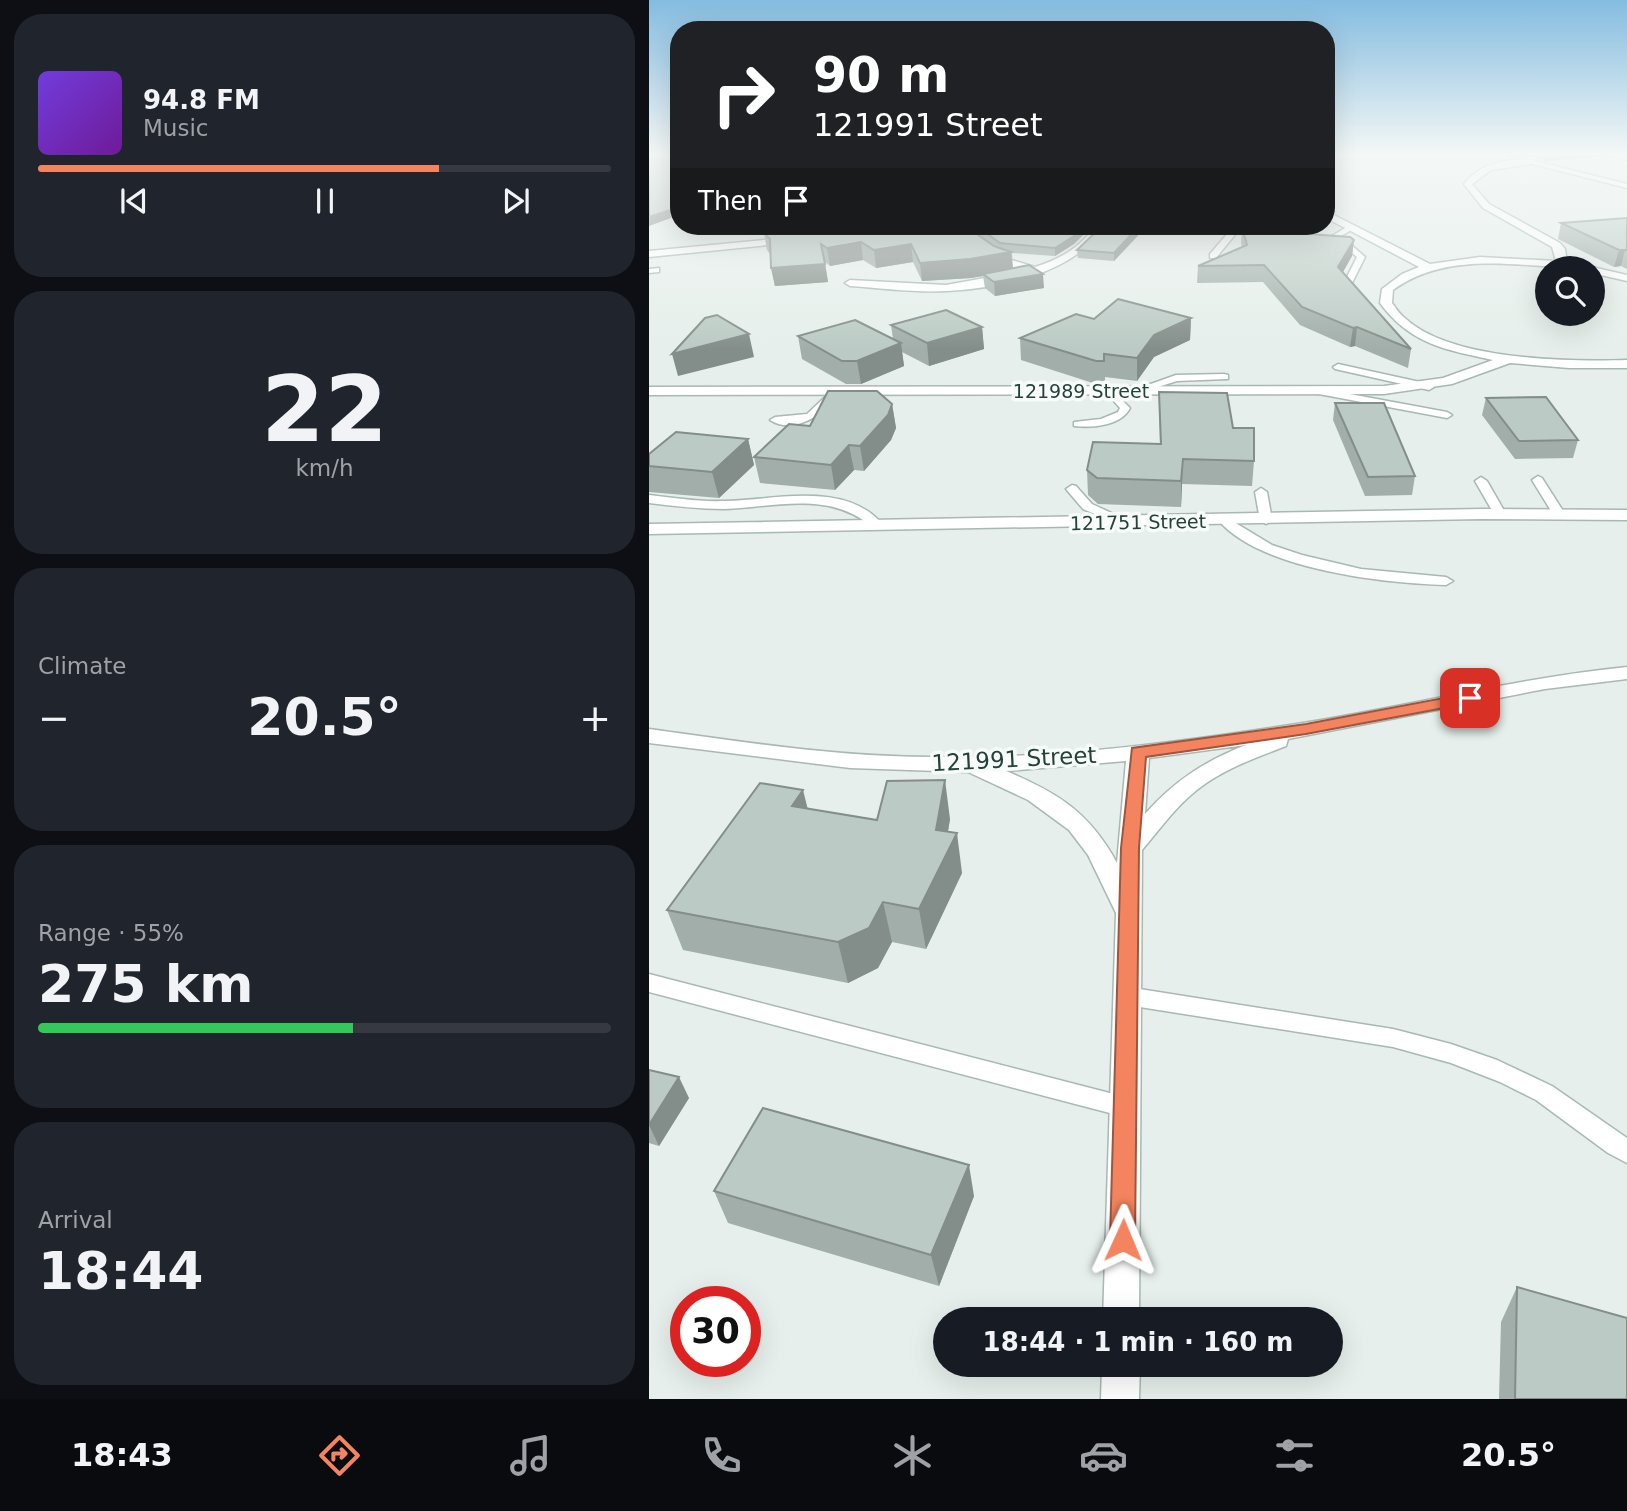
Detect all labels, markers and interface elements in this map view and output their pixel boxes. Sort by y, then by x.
text: 90 m [813,47,949,104]
icon: right [698,49,789,140]
text: 94.8 FM [143,85,260,115]
text: 121991 Street [813,106,1043,144]
text: Music [143,115,208,141]
icon: previous [115,182,153,220]
icon: pause [306,182,344,220]
icon: next [497,182,535,220]
icon: arrive [777,182,815,220]
text: Then [698,186,763,216]
map controls [1535,256,1605,326]
button: search [1535,256,1605,326]
text: 22 [261,357,388,462]
street label: 121989 Street [1013,380,1149,402]
text: km/h [295,455,354,481]
street label: 121751 Street [1070,510,1206,534]
text: Climate [38,653,127,679]
pin [1440,668,1500,728]
icon: arrive [1451,679,1489,717]
text: 20.5° [247,687,402,747]
text: − [38,696,70,740]
text: + [579,696,611,740]
street label: 121991 Street [931,742,1097,776]
text: Range · 55% [38,920,184,946]
text: 275 km [38,954,253,1014]
position arrow [1086,1203,1160,1277]
text: Arrival [38,1207,113,1233]
text: 18:44 [38,1241,204,1301]
speed limit sign: 30 [670,1286,761,1377]
text: 18:44 · 1 min · 160 m [983,1327,1293,1357]
icon: directions [315,1431,364,1480]
icon: music [506,1431,555,1480]
icon: phone [697,1431,746,1480]
icon: climate [888,1431,937,1480]
icon: car [1079,1431,1128,1480]
icon: filters [1270,1431,1319,1480]
text: 18:43 [71,1436,173,1474]
text: 20.5° [1461,1436,1556,1474]

